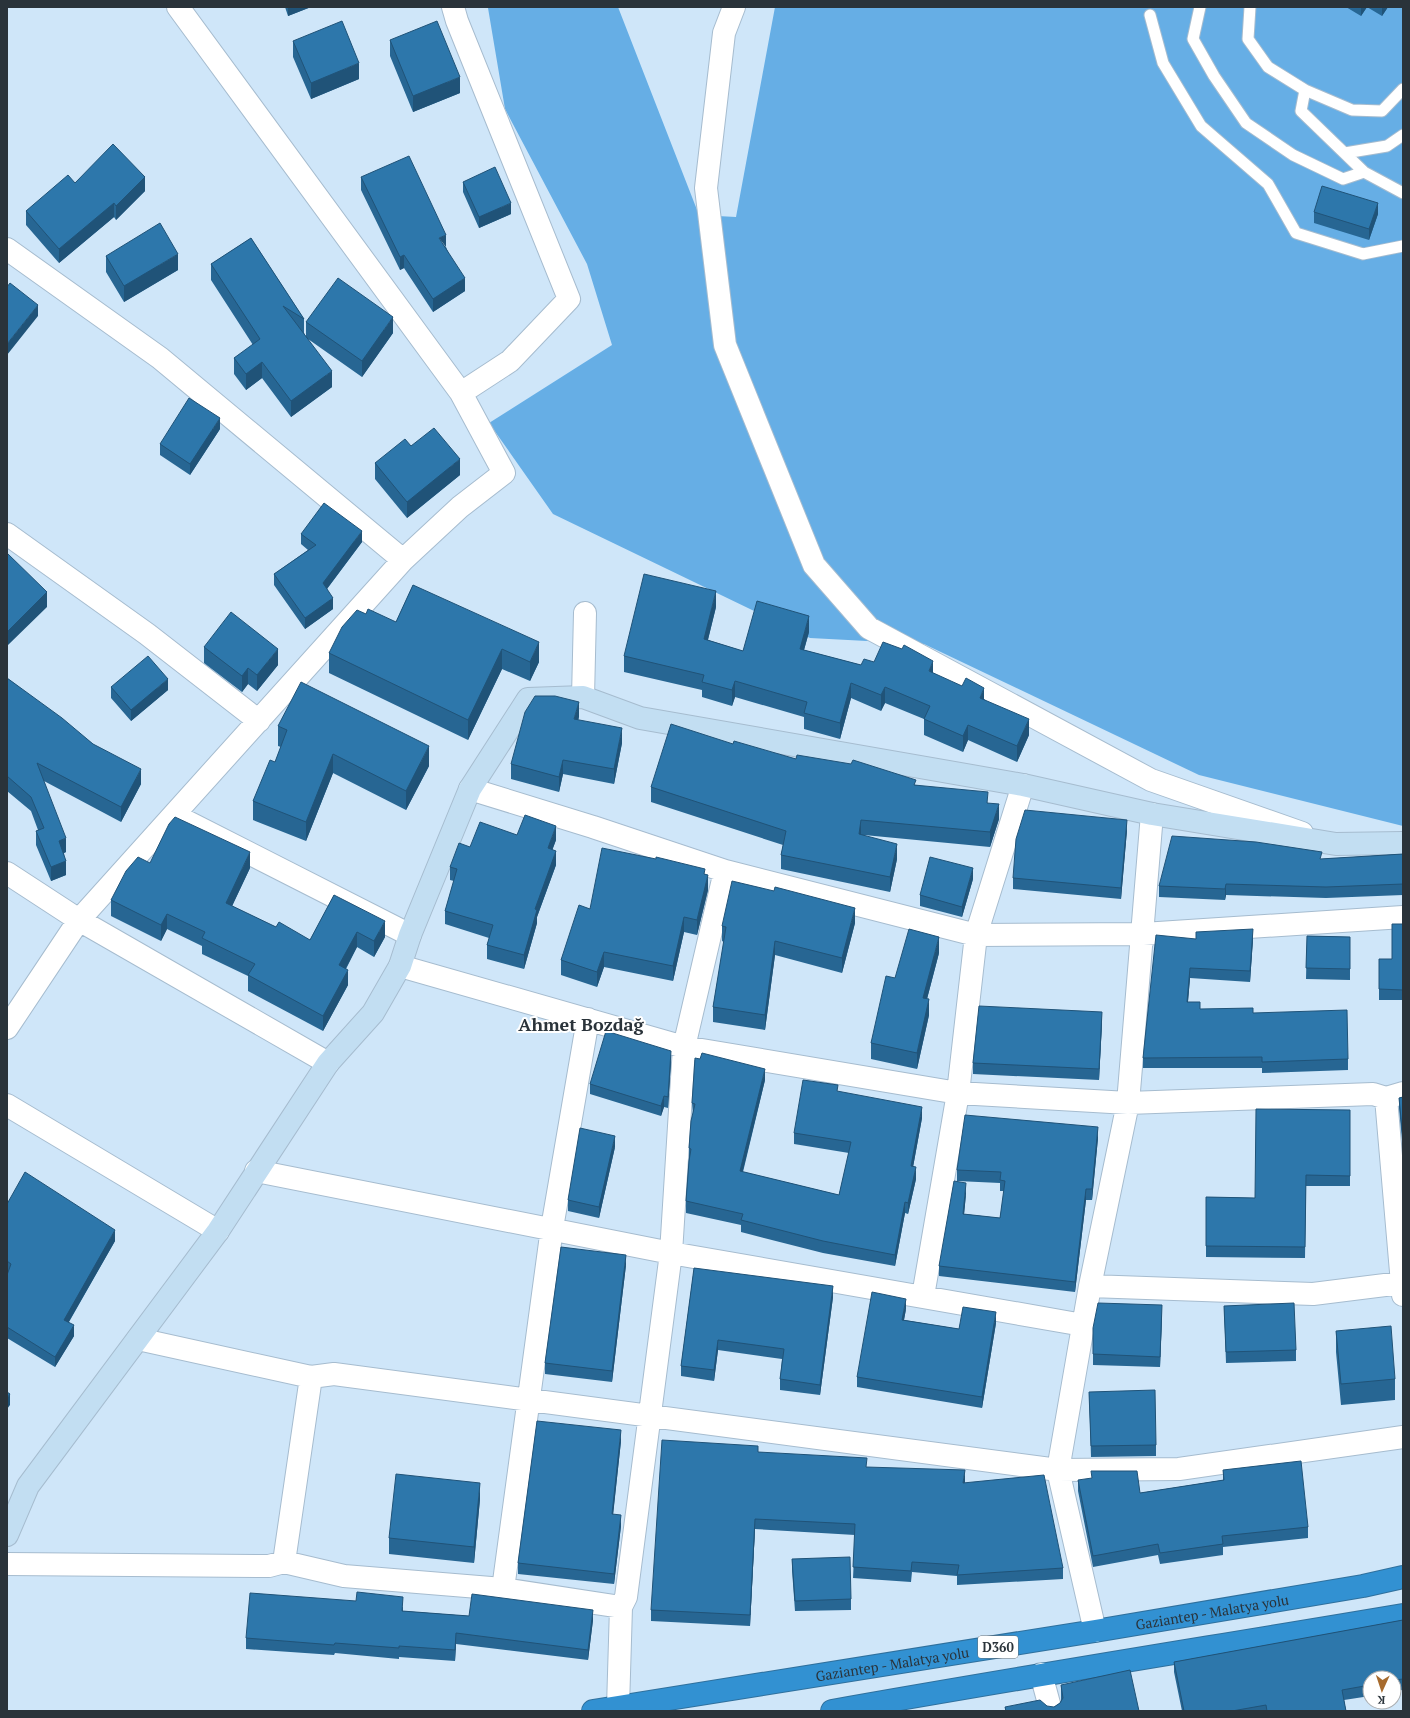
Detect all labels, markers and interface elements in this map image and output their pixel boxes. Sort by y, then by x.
district label: Ahmet Bozdağ [518,1012,645,1036]
street label: Gaziantep - Malatya yolu [1134,1589,1290,1634]
road number: D360 [978,1636,1018,1658]
street label: Gaziantep - Malatya yolu [814,1642,970,1685]
north arrow [1362,1670,1402,1710]
text: K [1377,1693,1386,1707]

